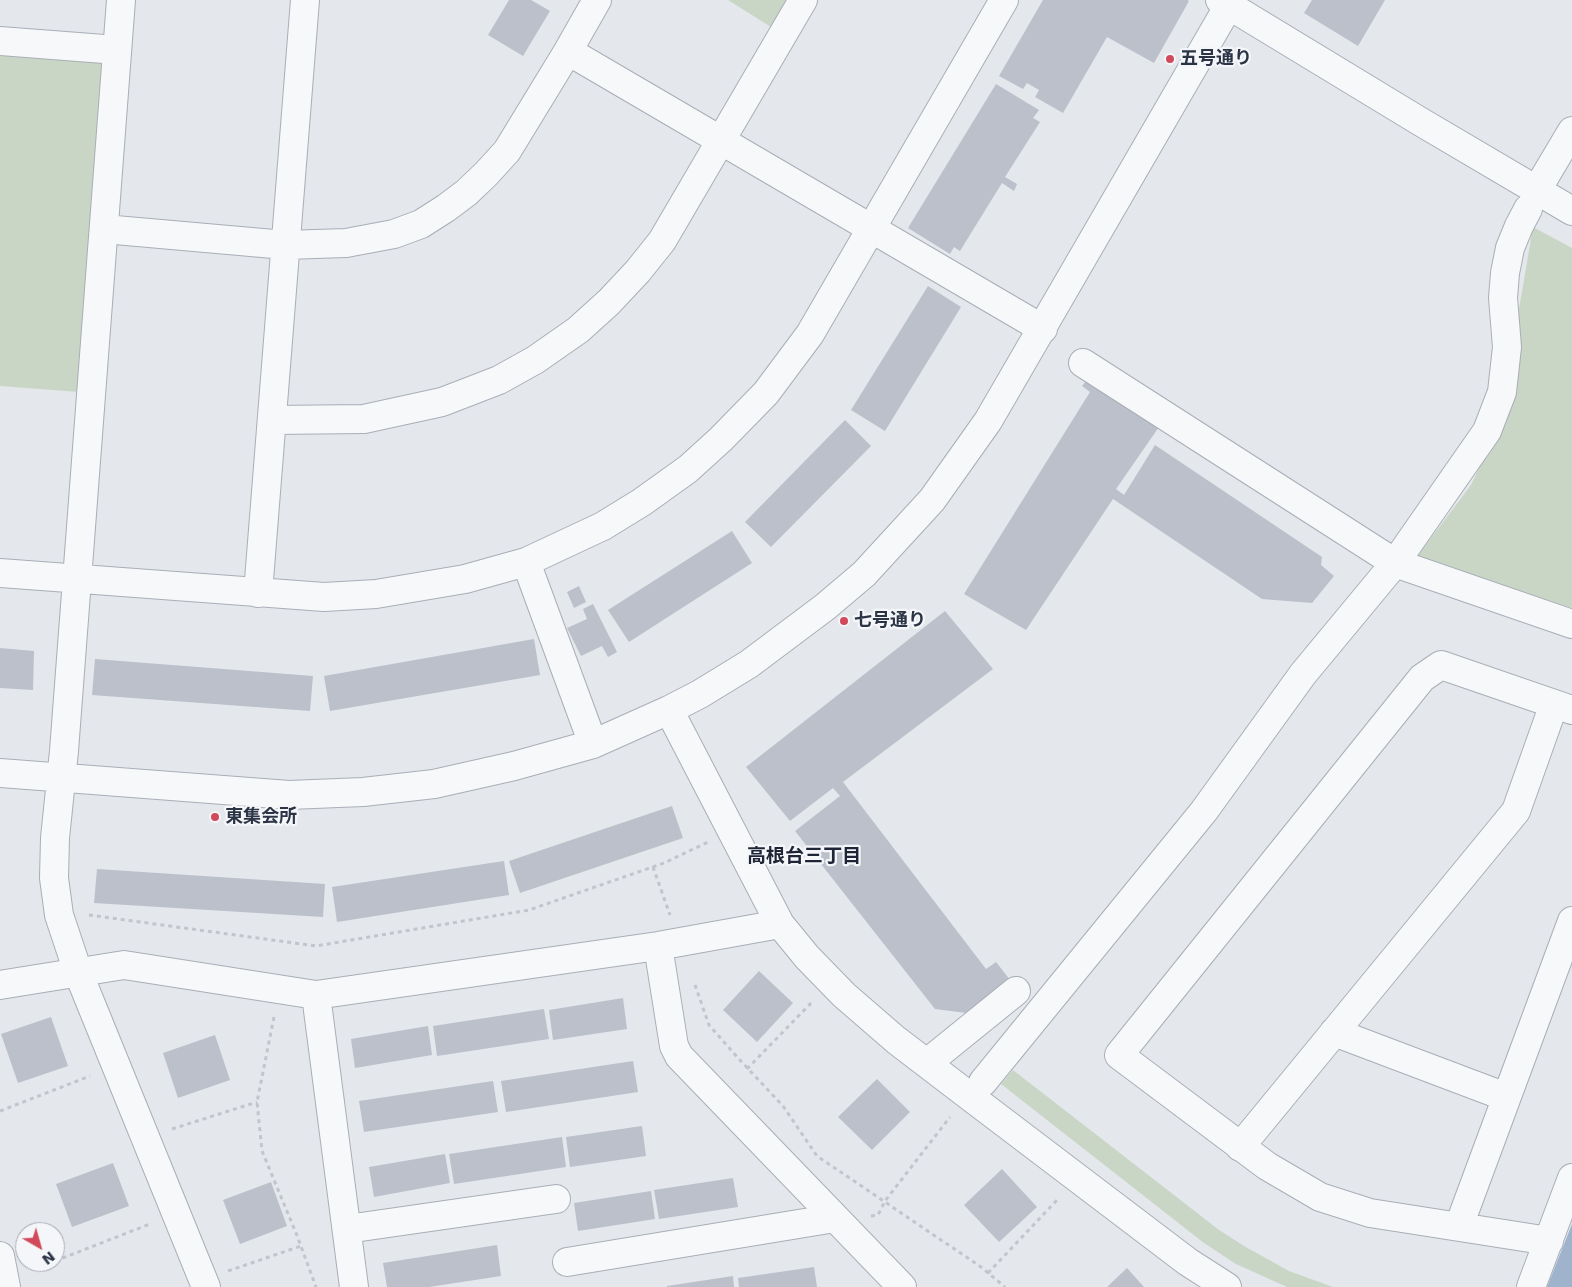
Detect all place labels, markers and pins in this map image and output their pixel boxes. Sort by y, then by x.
place label: 五号通り [1180,48,1252,70]
marker: 五号通り [1164,53,1176,65]
place label: 七号通り [854,610,926,632]
marker: 七号通り [838,615,850,627]
place label: 東集会所 [225,806,297,828]
marker: 東集会所 [209,811,221,823]

